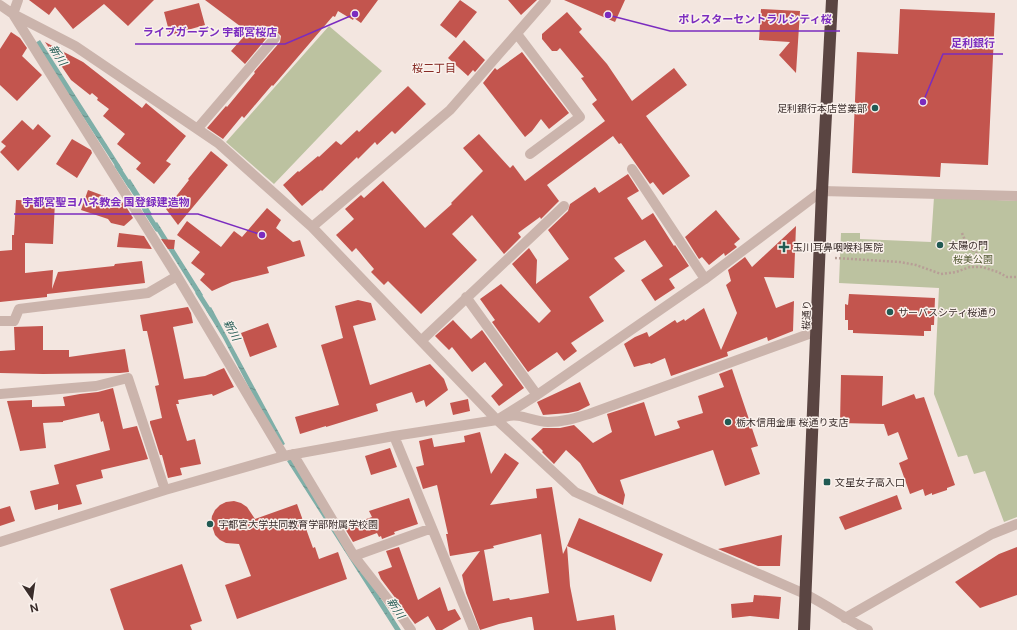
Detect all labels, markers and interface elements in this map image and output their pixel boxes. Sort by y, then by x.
callout: ポレスターセントラルシティ桜 [670,8,840,31]
text: ポレスターセントラルシティ桜 [678,13,832,25]
callout: ライブガーデン 宇都宮桜店 [135,21,285,44]
text: ライブガーデン 宇都宮桜店 [143,26,277,38]
callout: 足利銀行 [943,31,1003,54]
text: 足利銀行 [951,37,995,49]
water label: 新川 [47,43,70,68]
district label: 桜二丁目 [412,62,456,74]
place label: 足利銀行本店営業部 [777,102,867,114]
marker: 足利銀行本店営業部 [870,103,880,113]
callout: 宇都宮聖ヨハネ教会 国登録建造物 [14,191,198,214]
text: 宇都宮聖ヨハネ教会 国登録建造物 [22,196,190,208]
place label: 太陽の門 [948,239,988,251]
marker: 太陽の門 [935,240,945,250]
marker: 玉川耳鼻咽喉科医院 [778,241,790,253]
place label: 玉川耳鼻咽喉科医院 [793,241,883,253]
park label: 桜美公園 [953,253,993,265]
street label: 桜通り [799,300,813,330]
place label: サーパスシティ桜通り [898,306,997,318]
marker: サーパスシティ桜通り [885,307,895,317]
water label: 新川 [222,317,243,343]
place label: 栃木信用金庫 桜通り支店 [736,416,848,428]
marker: 栃木信用金庫 桜通り支店 [723,417,733,427]
place label: 文星女子高入口 [835,476,905,488]
marker: 文星女子高入口 [822,477,832,487]
place label: 宇都宮大学共同教育学部附属学校園 [218,518,378,530]
marker: 宇都宮大学共同教育学部附属学校園 [205,519,215,529]
north arrow [12,578,52,618]
water label: 新川 [385,596,408,621]
text: N [29,601,40,615]

